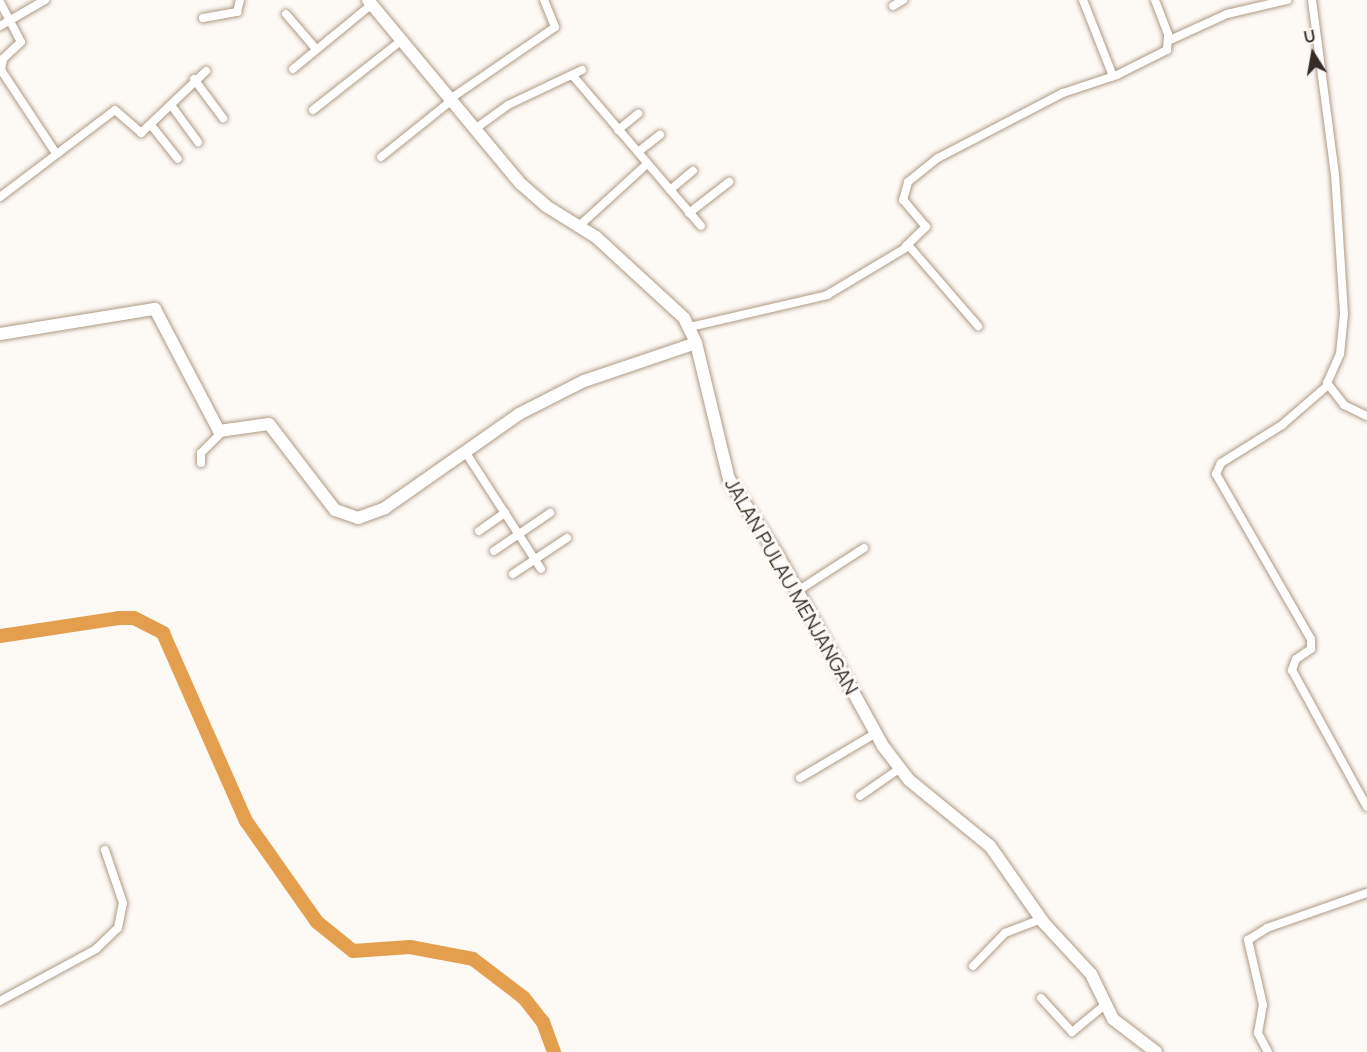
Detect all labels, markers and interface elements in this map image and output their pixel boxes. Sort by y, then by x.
north arrow [1283,24,1343,84]
text: U [1302,24,1317,48]
street label: JALAN PULAU MENJANGAN [720,474,864,698]

